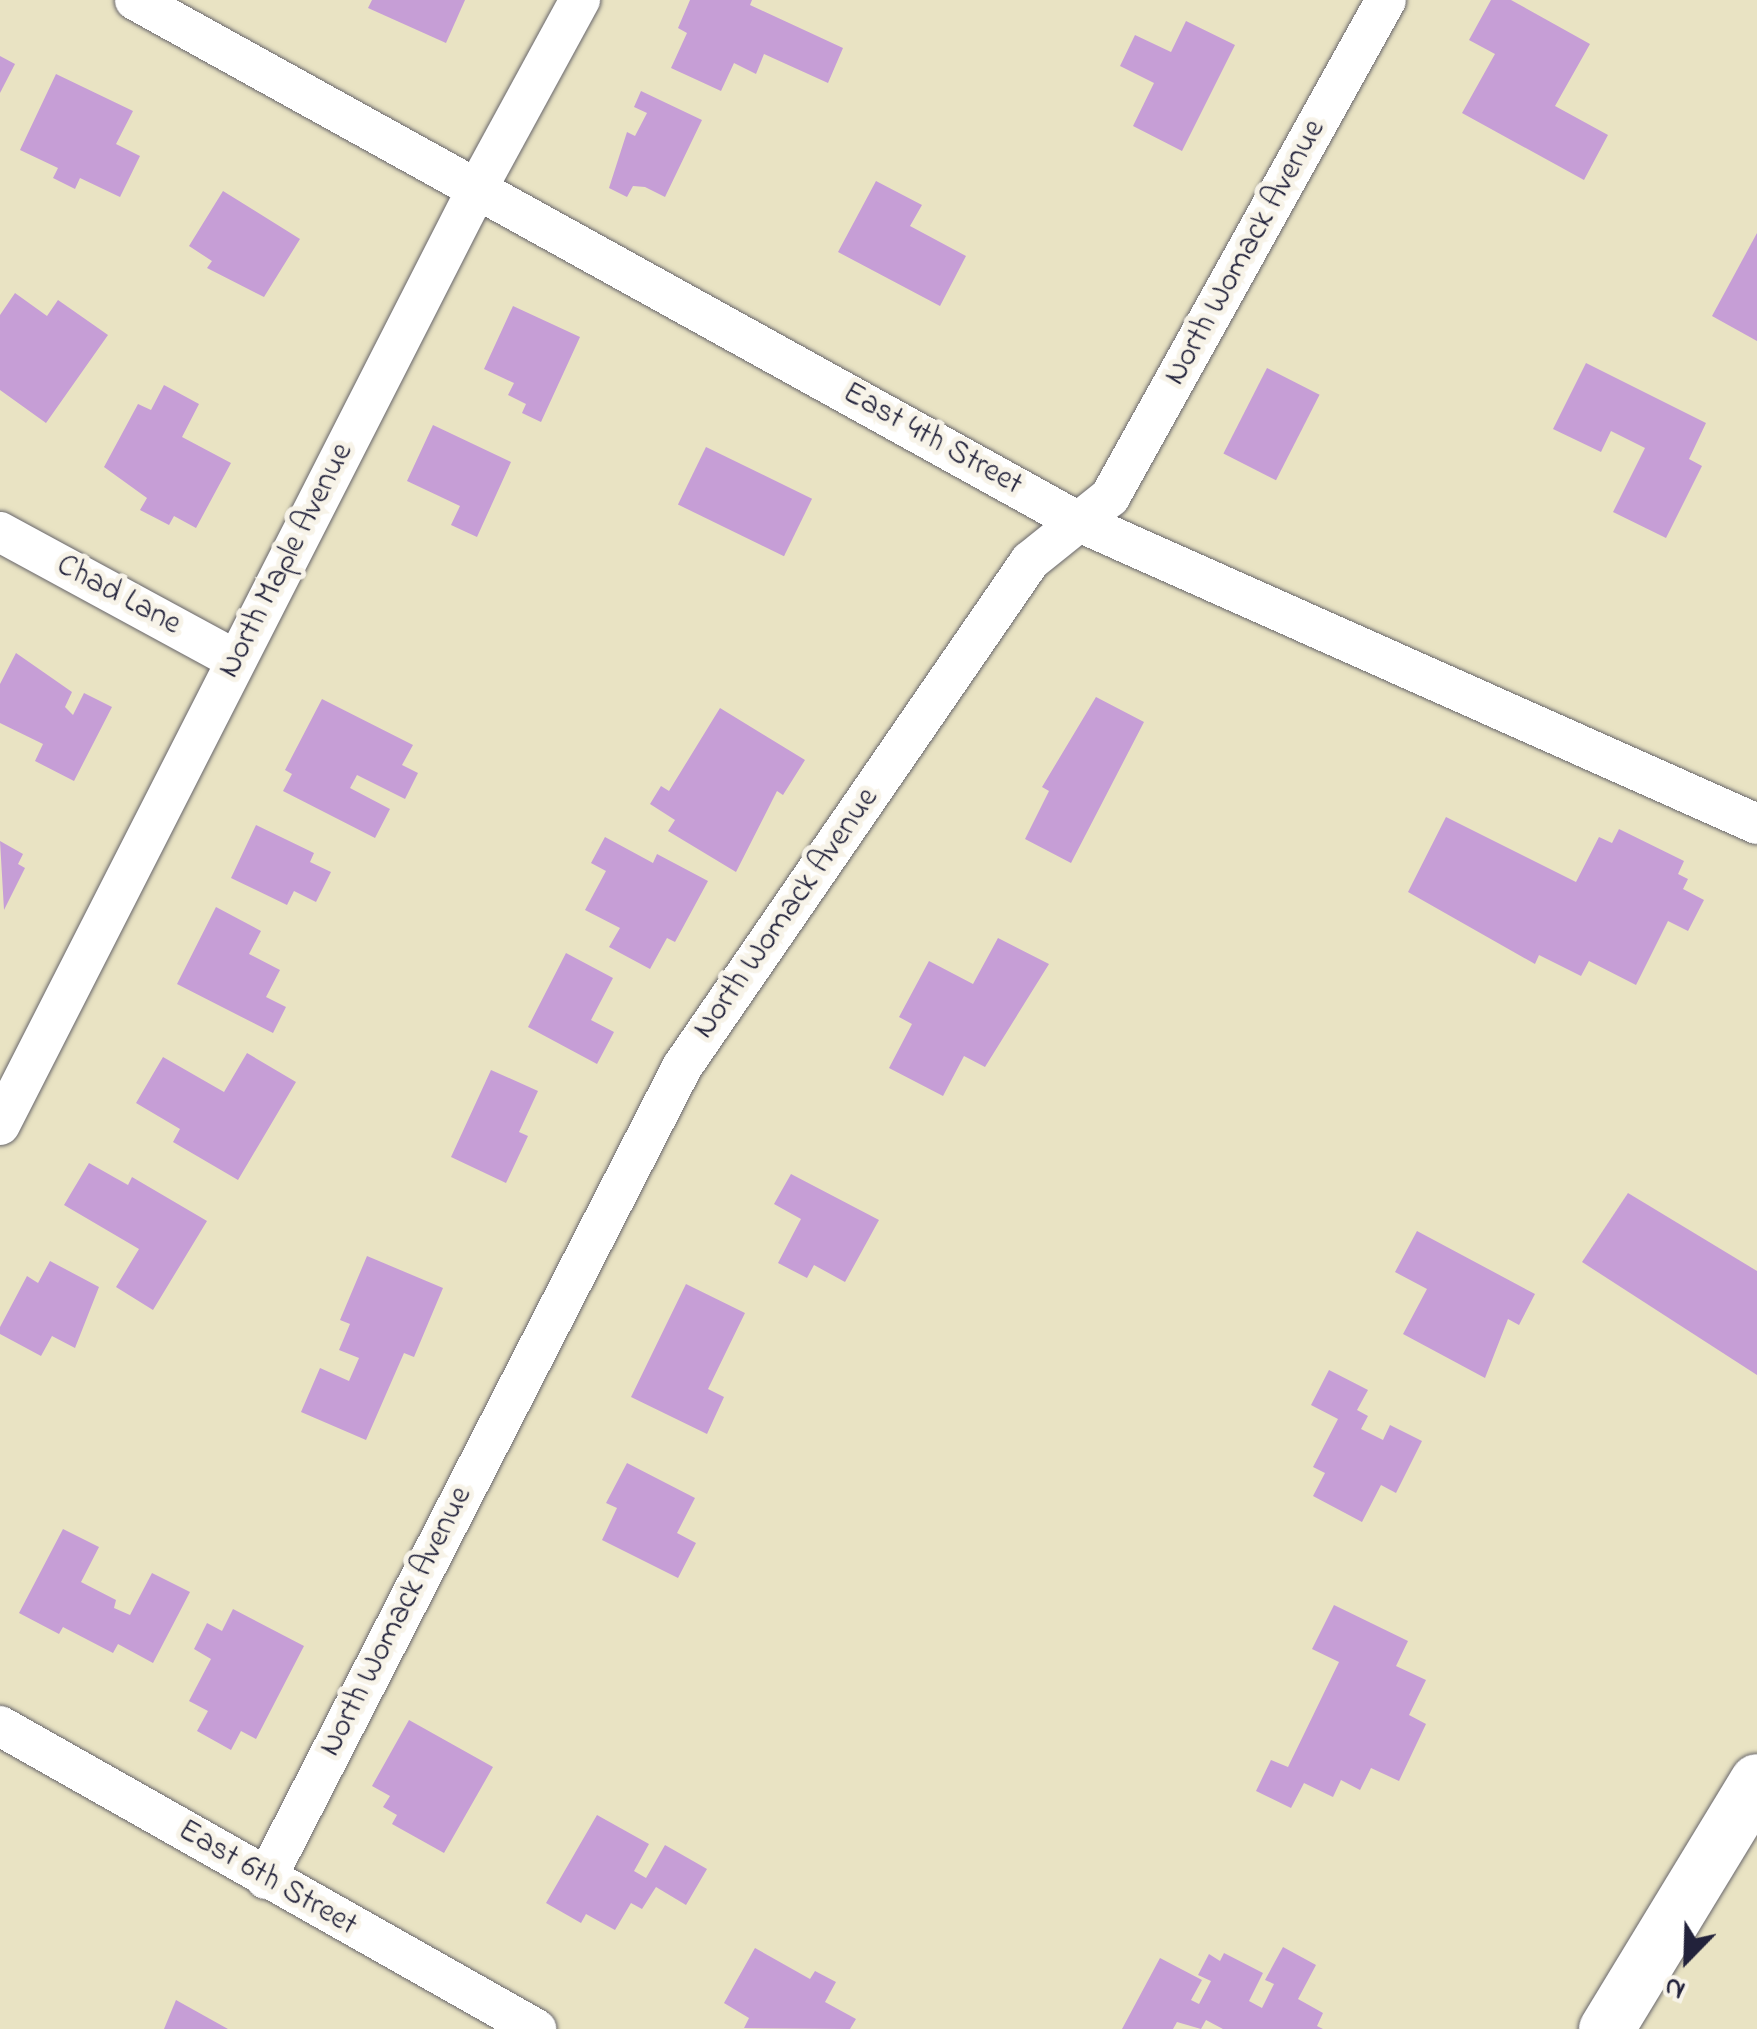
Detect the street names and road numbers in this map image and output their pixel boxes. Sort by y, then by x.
street label: North Womack Avenue [1157,114,1335,392]
street label: East 4th Street [835,375,1029,505]
street label: North Maple Avenue [211,437,363,685]
street label: Chad Lane [49,547,187,645]
street label: North Womack Avenue [686,781,888,1047]
street label: North Womack Avenue [312,1481,482,1763]
street label: East 6th Street [171,1812,363,1946]

